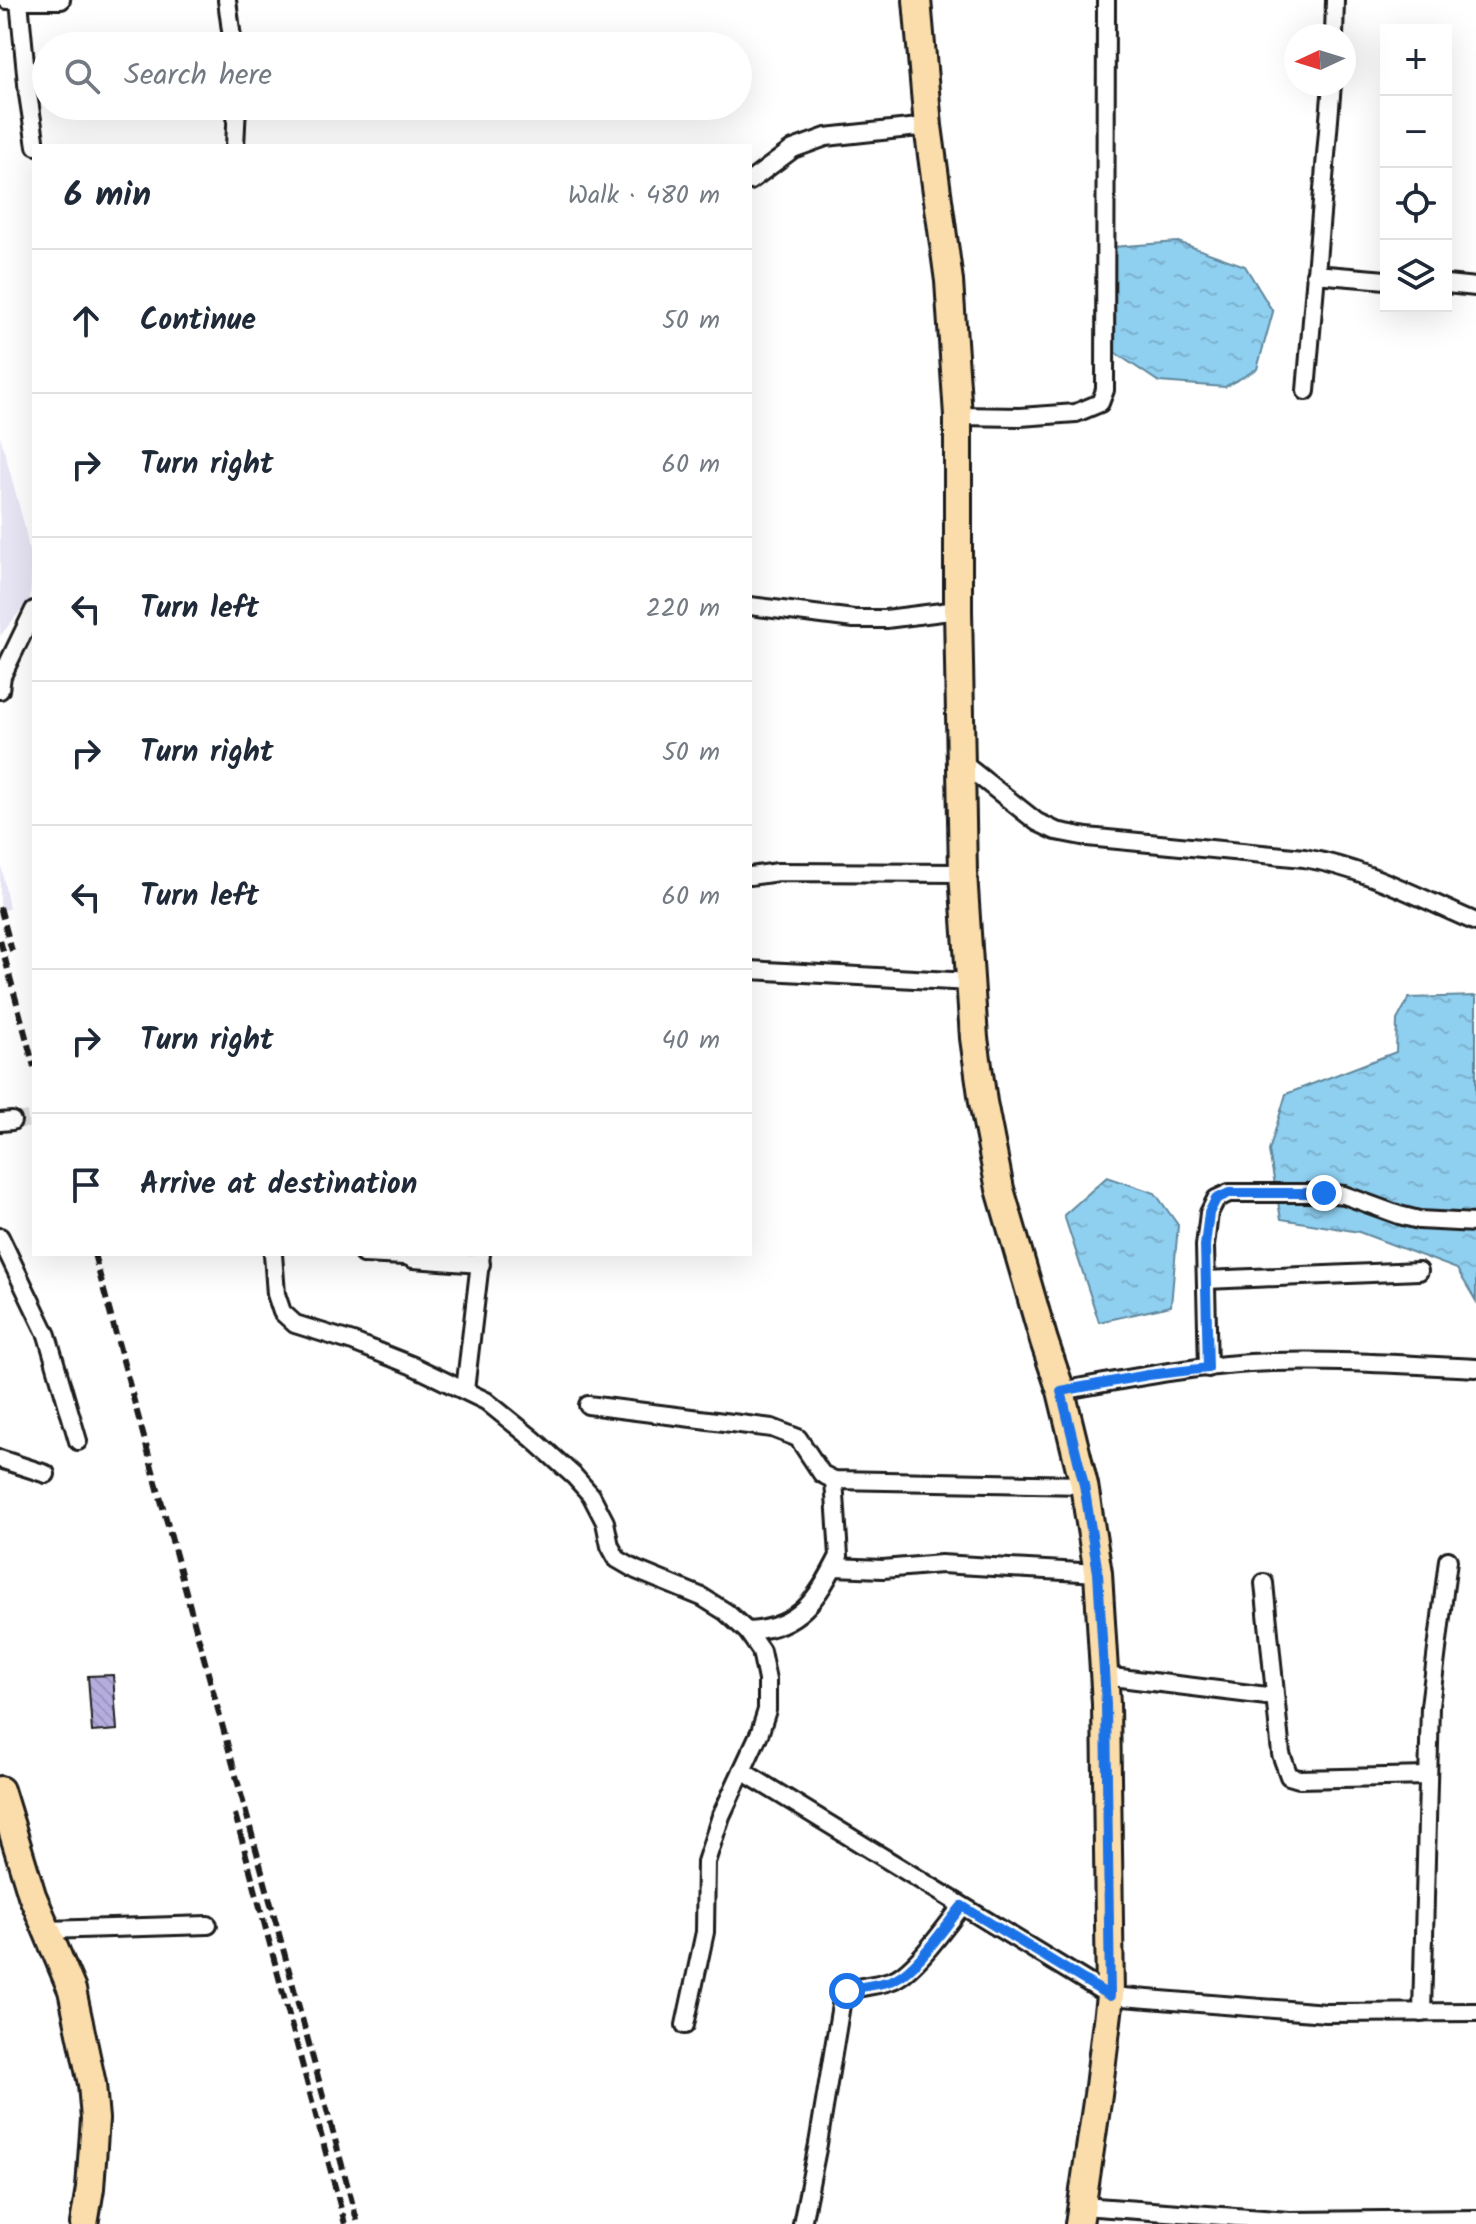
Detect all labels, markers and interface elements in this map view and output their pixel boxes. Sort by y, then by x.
north arrow [1284,24,1356,96]
map controls [1380,24,1452,312]
button: + [1380,24,1452,96]
search box [32,32,752,120]
text: Search here [124,52,272,100]
icon: search [60,54,104,98]
button: − [1380,96,1452,168]
button: locate [1380,168,1452,240]
text: 6 min [64,169,151,223]
text: Walk · 480 m [568,175,720,217]
button: layers [1380,240,1452,312]
text: Continue [140,297,256,345]
icon: ahead [64,299,108,343]
text: 50 m [662,300,720,342]
text: Turn right [140,441,273,489]
icon: right [64,443,108,487]
text: 60 m [661,444,720,486]
text: Turn left [140,585,259,633]
icon: left [64,587,108,631]
text: 220 m [646,588,720,630]
text: Turn right [140,729,273,777]
icon: right [64,731,108,775]
text: 50 m [662,732,720,774]
text: Turn left [140,873,259,921]
icon: left [64,875,108,919]
text: 60 m [661,876,720,918]
text: Turn right [140,1017,273,1065]
icon: right [64,1019,108,1063]
text: 40 m [662,1020,720,1062]
text: Arrive at destination [140,1161,417,1209]
icon: arrive [64,1163,108,1207]
route end [1306,1175,1342,1211]
route start [829,1973,865,2009]

